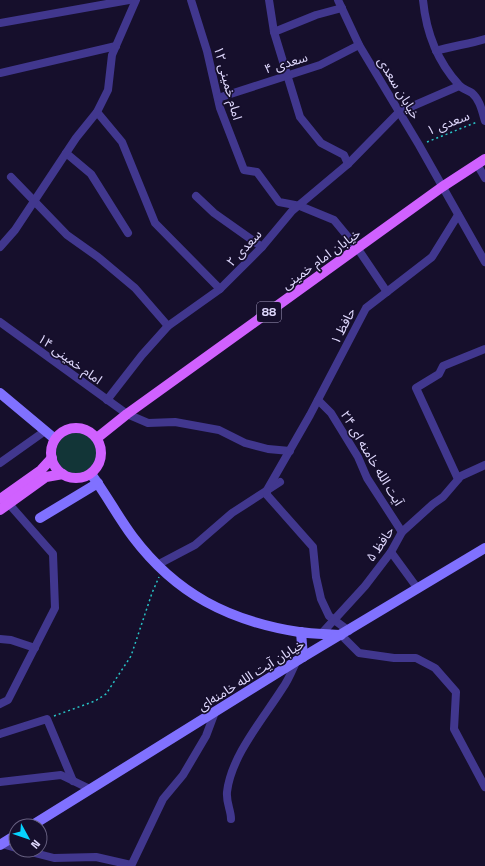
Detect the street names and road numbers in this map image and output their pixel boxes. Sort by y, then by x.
street label: امام خمینی ۱۲ [209,44,246,122]
street label: سعدی ۴ [262,48,310,78]
street label: خیابان سعدی [374,54,424,122]
street label: سعدی ۱ [424,107,472,139]
street label: خیابان امام خمینی [278,225,365,294]
street label: سعدی ۲ [223,226,265,270]
road number: 88 [257,302,281,322]
street label: حافظ ۱ [327,305,360,347]
street label: امام خمینی ۱۴ [34,330,106,389]
street label: آیت الله خامنه ای ۲۴ [337,407,408,510]
street label: حافظ ۵ [362,523,398,565]
street label: خیابان آیت الله خامنه‌ای [195,635,308,715]

